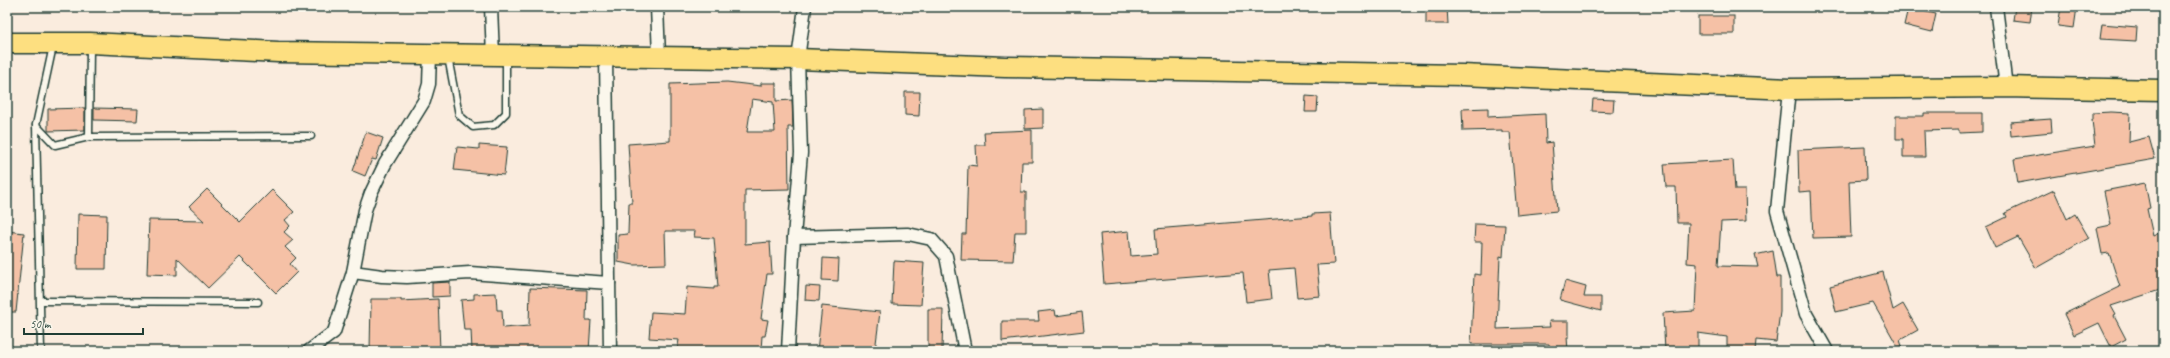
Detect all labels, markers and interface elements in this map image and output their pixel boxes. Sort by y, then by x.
scale bar [24,310,143,336]
text: 50 m [30,316,52,332]

